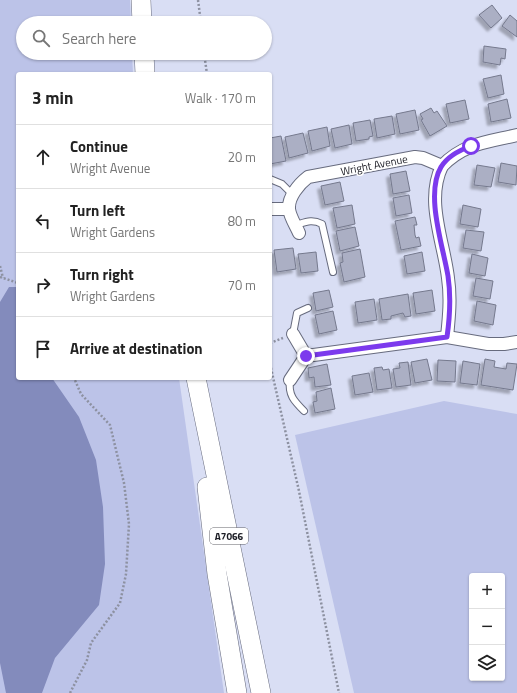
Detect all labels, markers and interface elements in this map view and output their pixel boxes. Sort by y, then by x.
search box [16,16,272,60]
icon: search [30,27,52,49]
text: Search here [62,27,136,50]
text: 3 min [32,85,73,111]
text: Walk · 170 m [185,88,256,108]
text: Continue [70,135,128,158]
route start [462,137,480,155]
icon: ahead [32,146,54,168]
text: 20 m [228,147,256,167]
street label: Wright Avenue [339,151,409,179]
text: Wright Avenue [70,158,150,178]
text: Turn left [70,199,125,222]
icon: left [32,210,54,232]
text: 80 m [228,211,256,231]
text: Wright Gardens [70,222,155,242]
text: Turn right [70,263,134,286]
icon: right [32,274,54,296]
text: 70 m [228,275,256,295]
text: Wright Gardens [70,286,155,306]
text: Arrive at destination [70,337,203,360]
icon: arrive [32,338,54,360]
route end [297,347,315,365]
road number: A7066 [210,528,248,544]
map controls [469,573,505,681]
button: + [469,573,505,609]
button: − [469,609,505,645]
button: layers [469,645,505,681]

